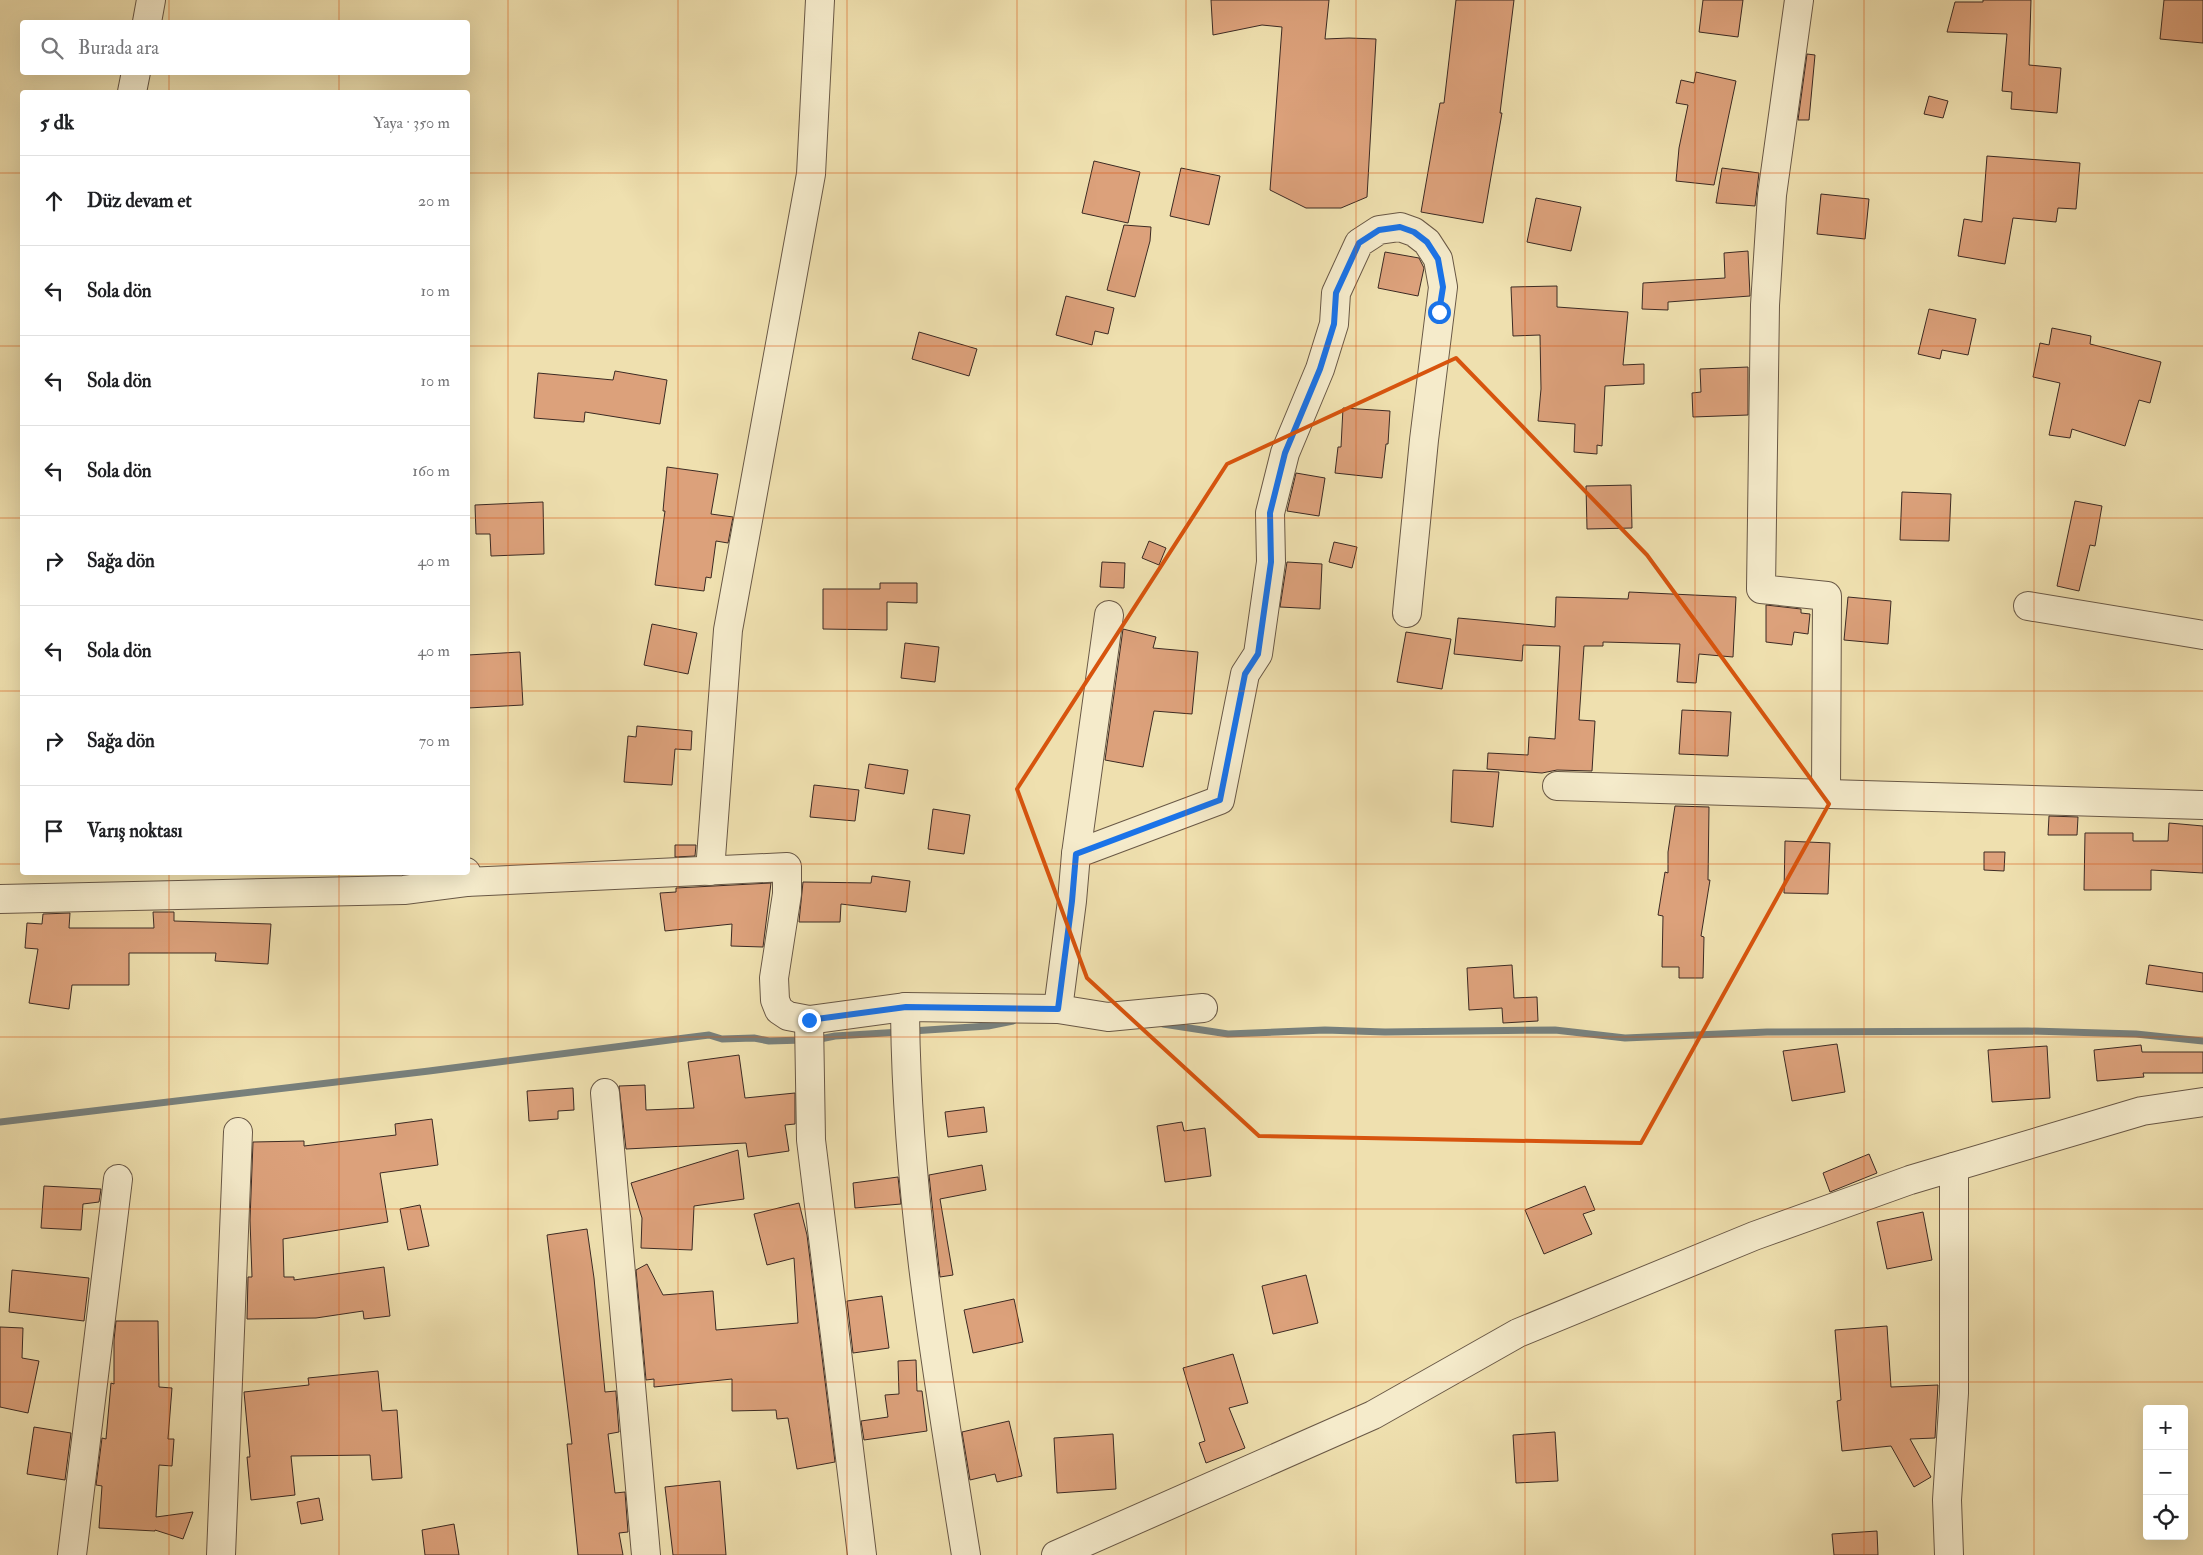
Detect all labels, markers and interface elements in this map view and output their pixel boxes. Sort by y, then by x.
search box [20,20,470,75]
icon: search [38,34,66,62]
text: Burada ara [78,36,159,60]
text: 5 dk [40,109,74,136]
text: Yaya · 350 m [374,113,450,133]
icon: ahead [40,187,68,215]
text: Düz devam et [87,189,192,213]
text: 20 m [418,191,450,211]
icon: left [40,277,68,305]
text: Sola dön [87,279,152,303]
text: 10 m [420,281,450,301]
route start [1428,301,1451,324]
icon: left [40,367,68,395]
text: Sola dön [87,369,152,393]
text: 10 m [420,371,450,391]
icon: left [40,457,68,485]
text: Sola dön [87,459,152,483]
text: 160 m [412,461,450,481]
icon: right [40,547,68,575]
text: Sağa dön [87,549,155,573]
text: 40 m [417,551,450,571]
icon: left [40,637,68,665]
text: Sola dön [87,639,152,663]
text: 40 m [417,641,450,661]
icon: right [40,727,68,755]
text: Sağa dön [87,729,155,753]
text: 70 m [419,731,450,751]
icon: arrive [40,817,68,845]
text: Varış noktası [87,819,183,843]
route end [798,1009,821,1032]
map controls [2143,1405,2188,1540]
button: + [2143,1405,2188,1450]
button: − [2143,1450,2188,1495]
button: locate [2143,1495,2188,1540]

